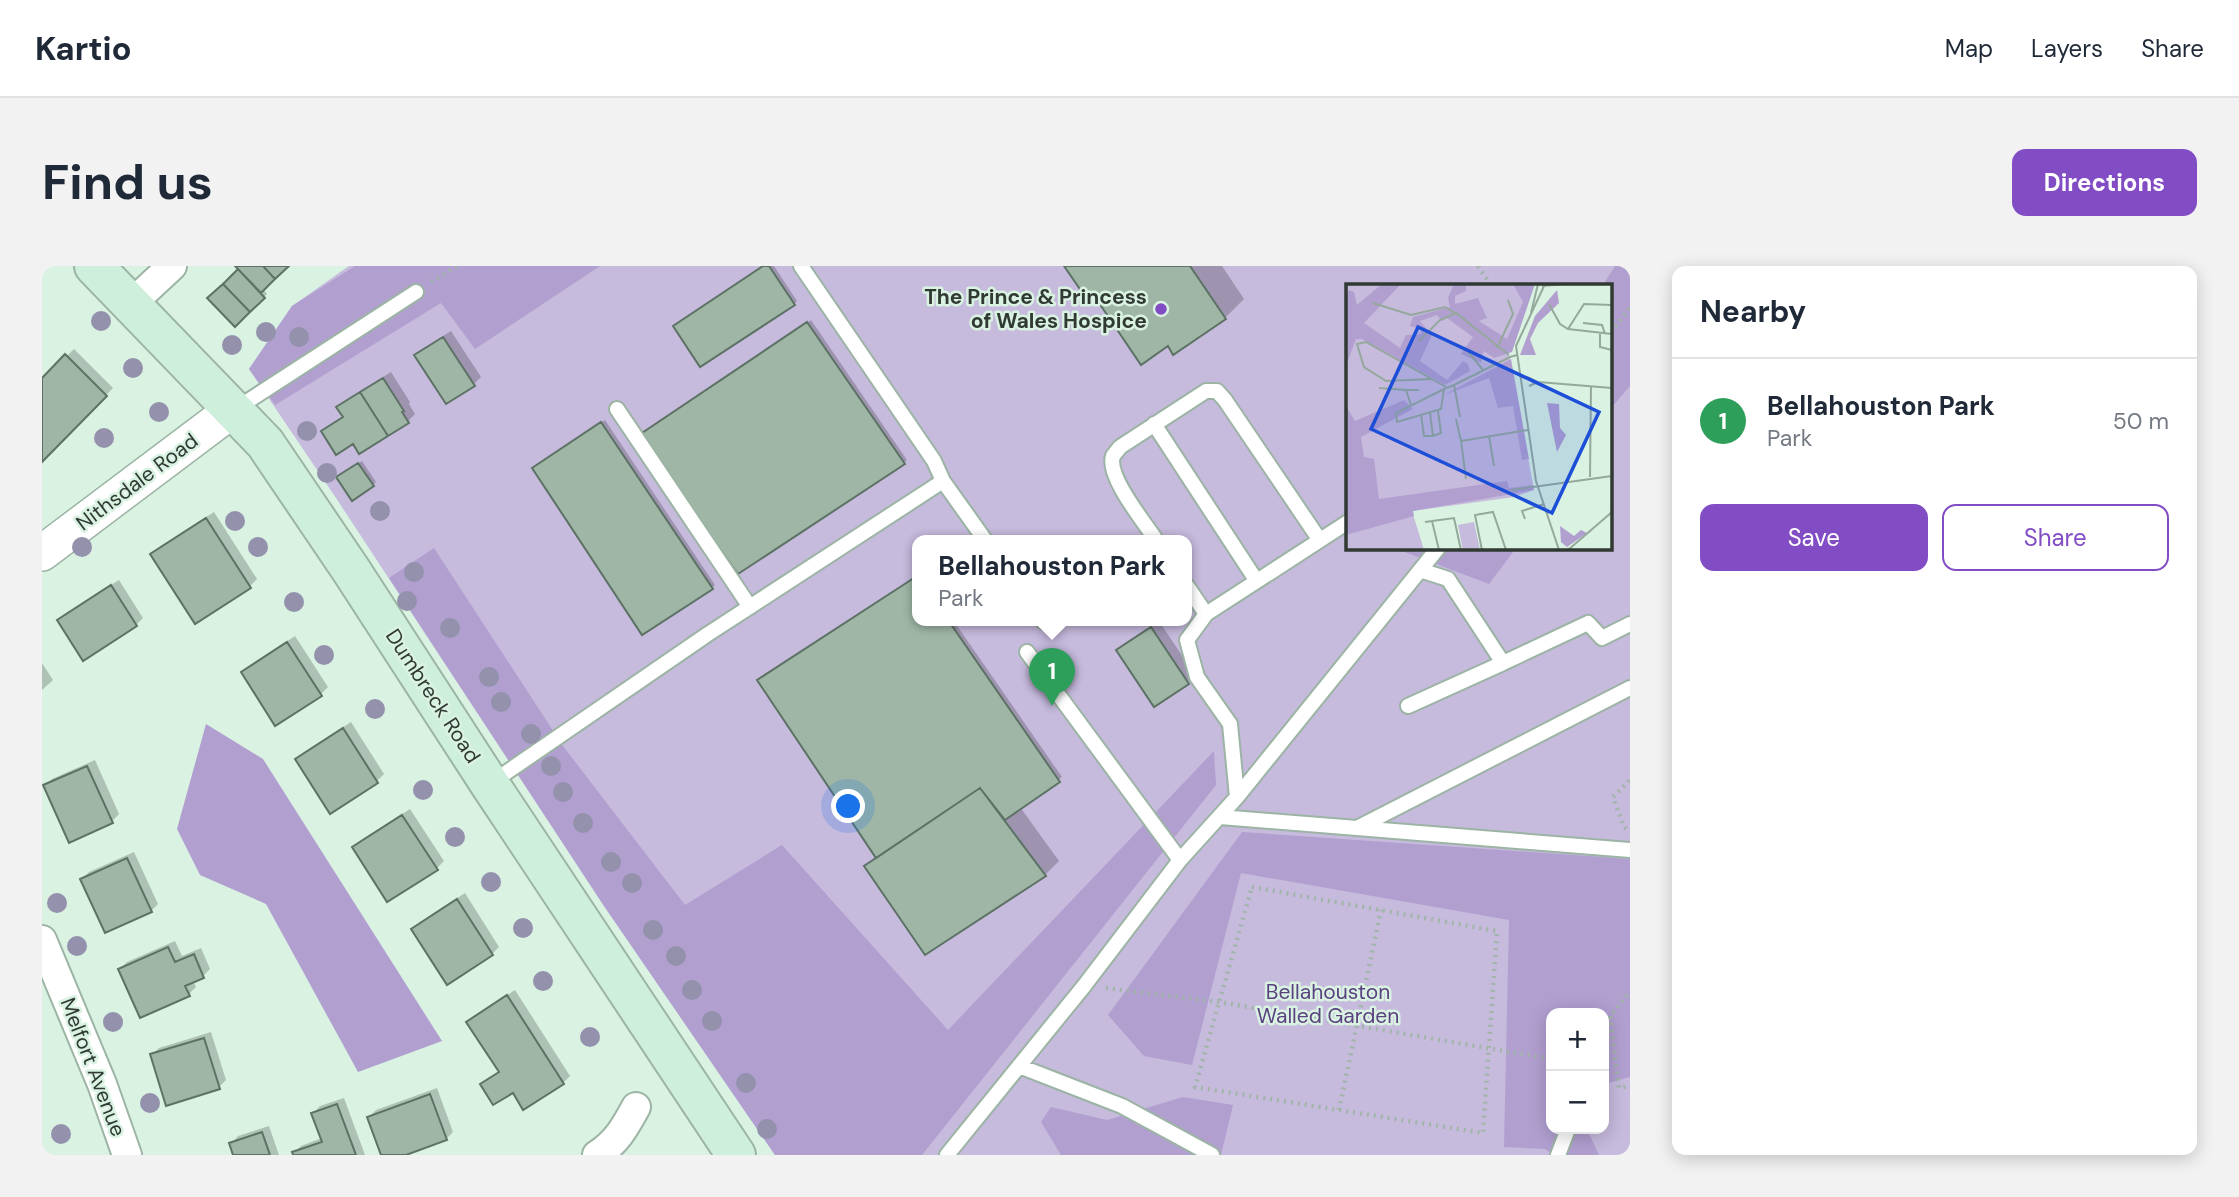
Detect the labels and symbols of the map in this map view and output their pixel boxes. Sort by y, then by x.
place label: The Prince & Princess of Wales Hospice [924,283,1147,335]
inset map [1346,284,1612,550]
marker: The Prince & Princess of Wales Hospice [1153,301,1169,317]
street label: Nithsdale Road [70,427,204,537]
street label: Dumbreck Road [379,623,487,769]
pin: 1 [1029,648,1075,706]
your location [831,789,865,823]
park label: Bellahouston Walled Garden [1257,978,1399,1030]
street label: Melfort Avenue [54,994,132,1140]

